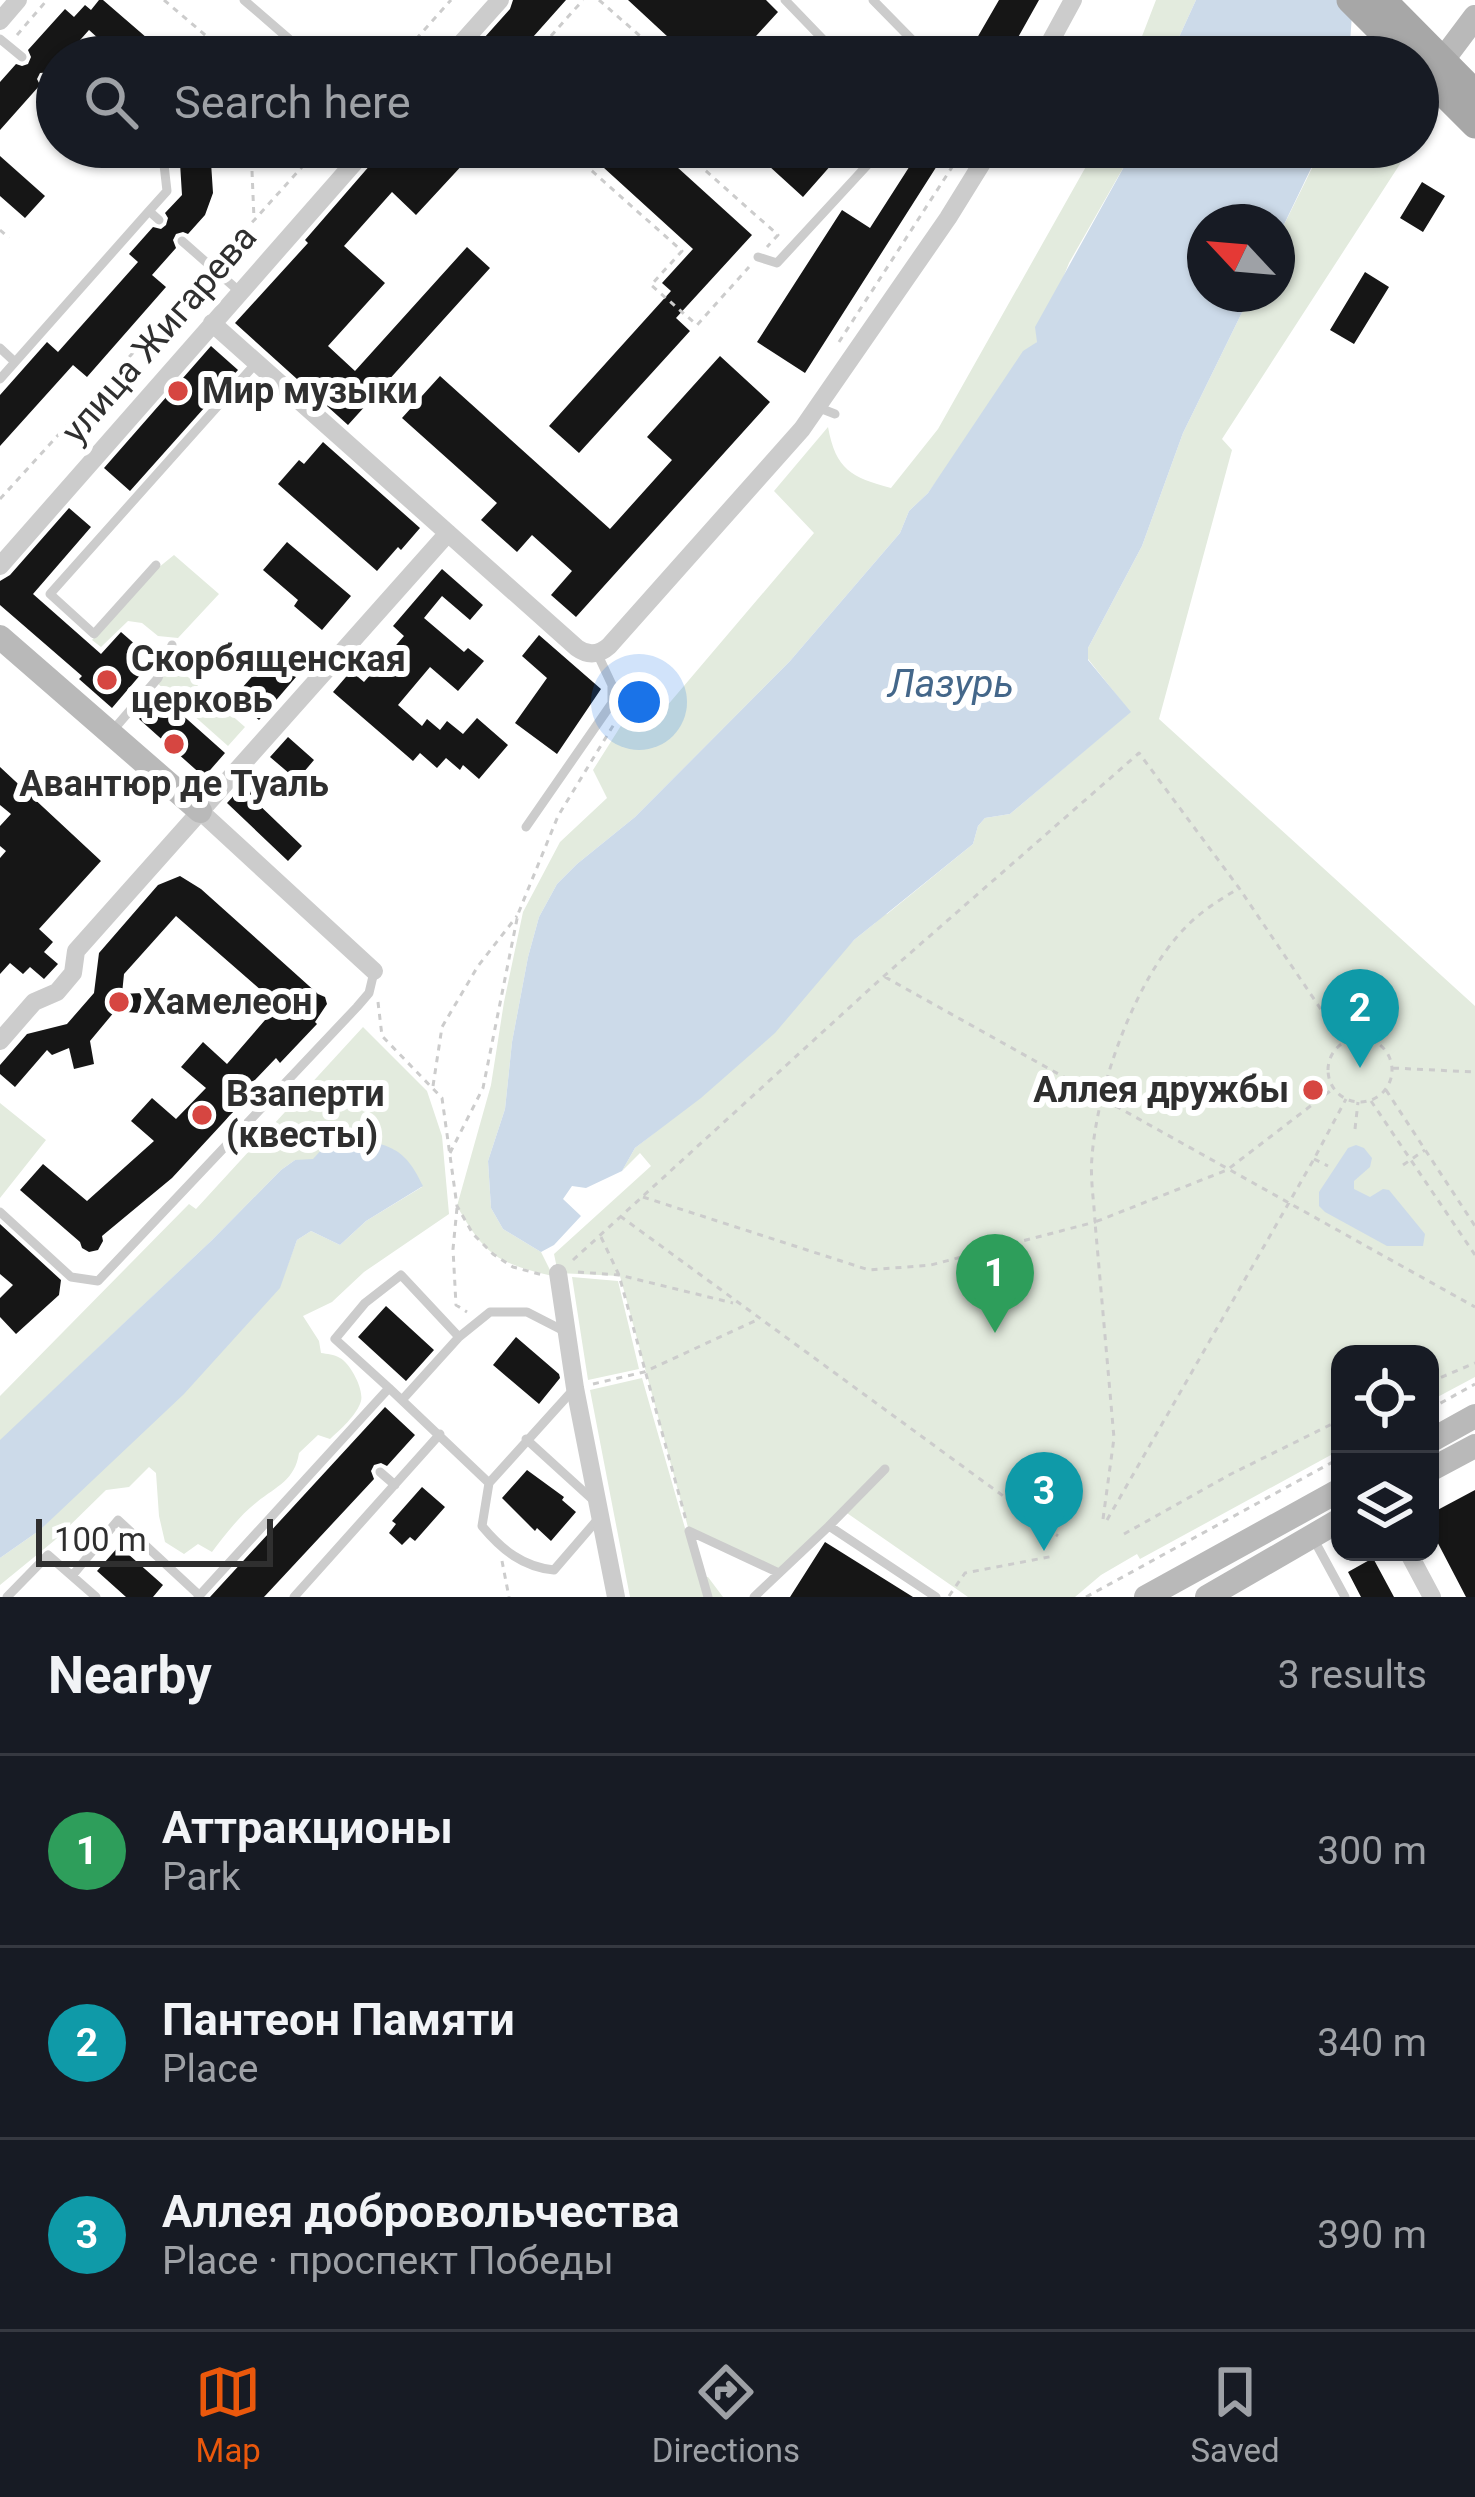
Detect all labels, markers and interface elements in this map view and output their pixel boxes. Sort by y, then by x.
search box [36,36,1439,168]
icon: search [78,69,144,135]
text: Search here [174,76,411,129]
north arrow [1187,204,1295,312]
street label: улица Жигарева [53,216,265,452]
place label: Мир музыки [202,370,418,412]
marker: Мир музыки [165,378,191,404]
place label: Скорбященская церковь [131,638,406,721]
water label: Лазурь [886,661,1014,707]
marker: Скорбященская церковь [94,667,120,693]
your location [609,672,669,732]
marker: Авантюр де Туаль [161,731,187,757]
place label: Авантюр де Туаль [19,763,329,805]
pin: 2 [1321,969,1399,1068]
place label: Хамелеон [143,981,312,1023]
marker: Хамелеон [106,989,132,1015]
place label: Аллея дружбы [1033,1069,1289,1111]
place label: Взаперти (квесты) [226,1073,385,1156]
marker: Аллея дружбы [1300,1077,1326,1103]
marker: Взаперти (квесты) [189,1102,215,1128]
pin: 1 [956,1234,1034,1333]
map controls [1331,1345,1439,1561]
button: locate [1331,1345,1439,1453]
pin: 3 [1005,1452,1083,1551]
button: layers [1331,1453,1439,1561]
scale bar [36,1513,273,1566]
text: 100 m [54,1520,147,1559]
text: Nearby [48,1646,212,1705]
text: 3 results [1278,1652,1427,1698]
text: Аттракционы [162,1801,453,1854]
text: 1 [76,1828,98,1874]
text: 300 m [1317,1828,1427,1874]
text: Park [162,1854,241,1900]
text: Пантеон Памяти [162,1993,515,2046]
text: 2 [76,2020,98,2066]
text: 340 m [1317,2020,1427,2066]
text: Place [162,2046,258,2092]
text: Аллея добровольчества [162,2185,680,2238]
text: 3 [76,2212,98,2258]
text: 390 m [1317,2212,1427,2258]
text: Place · проспект Победы [162,2238,614,2284]
tab: Map [195,2359,261,2470]
tab: Directions [652,2359,800,2470]
tab: Saved [1191,2359,1280,2470]

